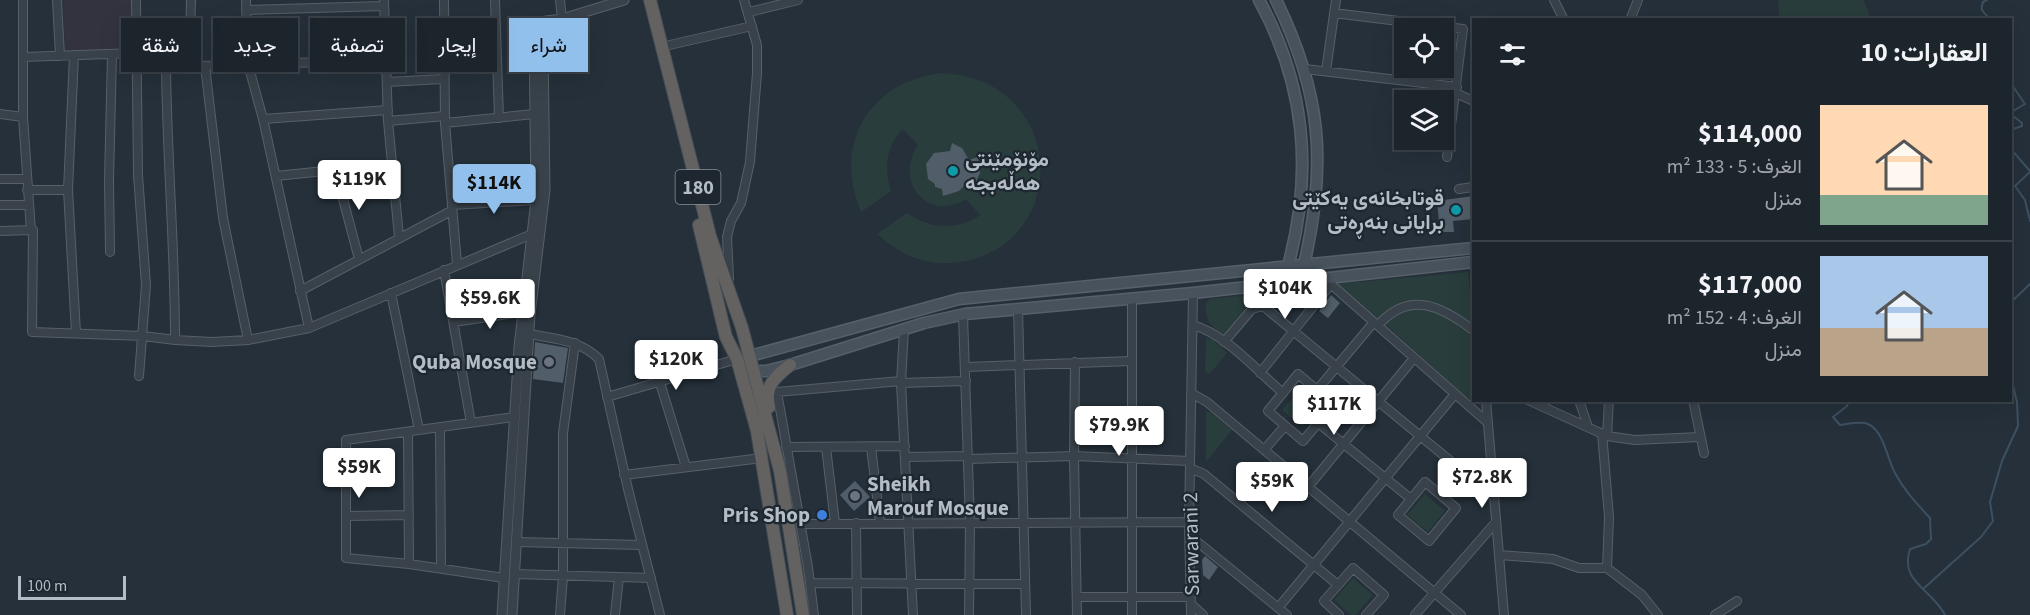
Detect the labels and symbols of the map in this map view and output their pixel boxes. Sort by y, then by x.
place label: مۆنۆمێنتی هەڵەبجە [965,144,1049,198]
pin: $119K [317,160,401,211]
pin: $114K [452,164,536,215]
marker: مۆنۆمێنتی هەڵەبجە [946,164,960,178]
road number: 180 [676,170,720,204]
place label: قوتابخانەی یەکێتی برایانی بنەڕەتی [1292,183,1444,239]
marker: قوتابخانەی یەکێتی برایانی بنەڕەتی [1449,203,1463,217]
pin: $104K [1243,269,1327,320]
pin: $59.6K [441,279,539,330]
pin: $120K [634,340,718,391]
place label: Quba Mosque [412,347,537,377]
marker: Quba Mosque [542,355,556,369]
pin: $117K [1292,385,1376,436]
pin: $79.9K [1070,406,1168,457]
pin: $59K [323,448,395,499]
pin: $72.8K [1433,458,1531,509]
pin: $59K [1236,462,1308,513]
place label: Sheikh Marouf Mosque [867,469,1009,523]
marker: Sheikh Marouf Mosque [848,489,862,503]
street label: Sarwarani 2 [1175,492,1207,596]
place label: Pris Shop [722,500,810,530]
marker: Pris Shop [815,508,829,522]
scale bar [18,573,126,600]

